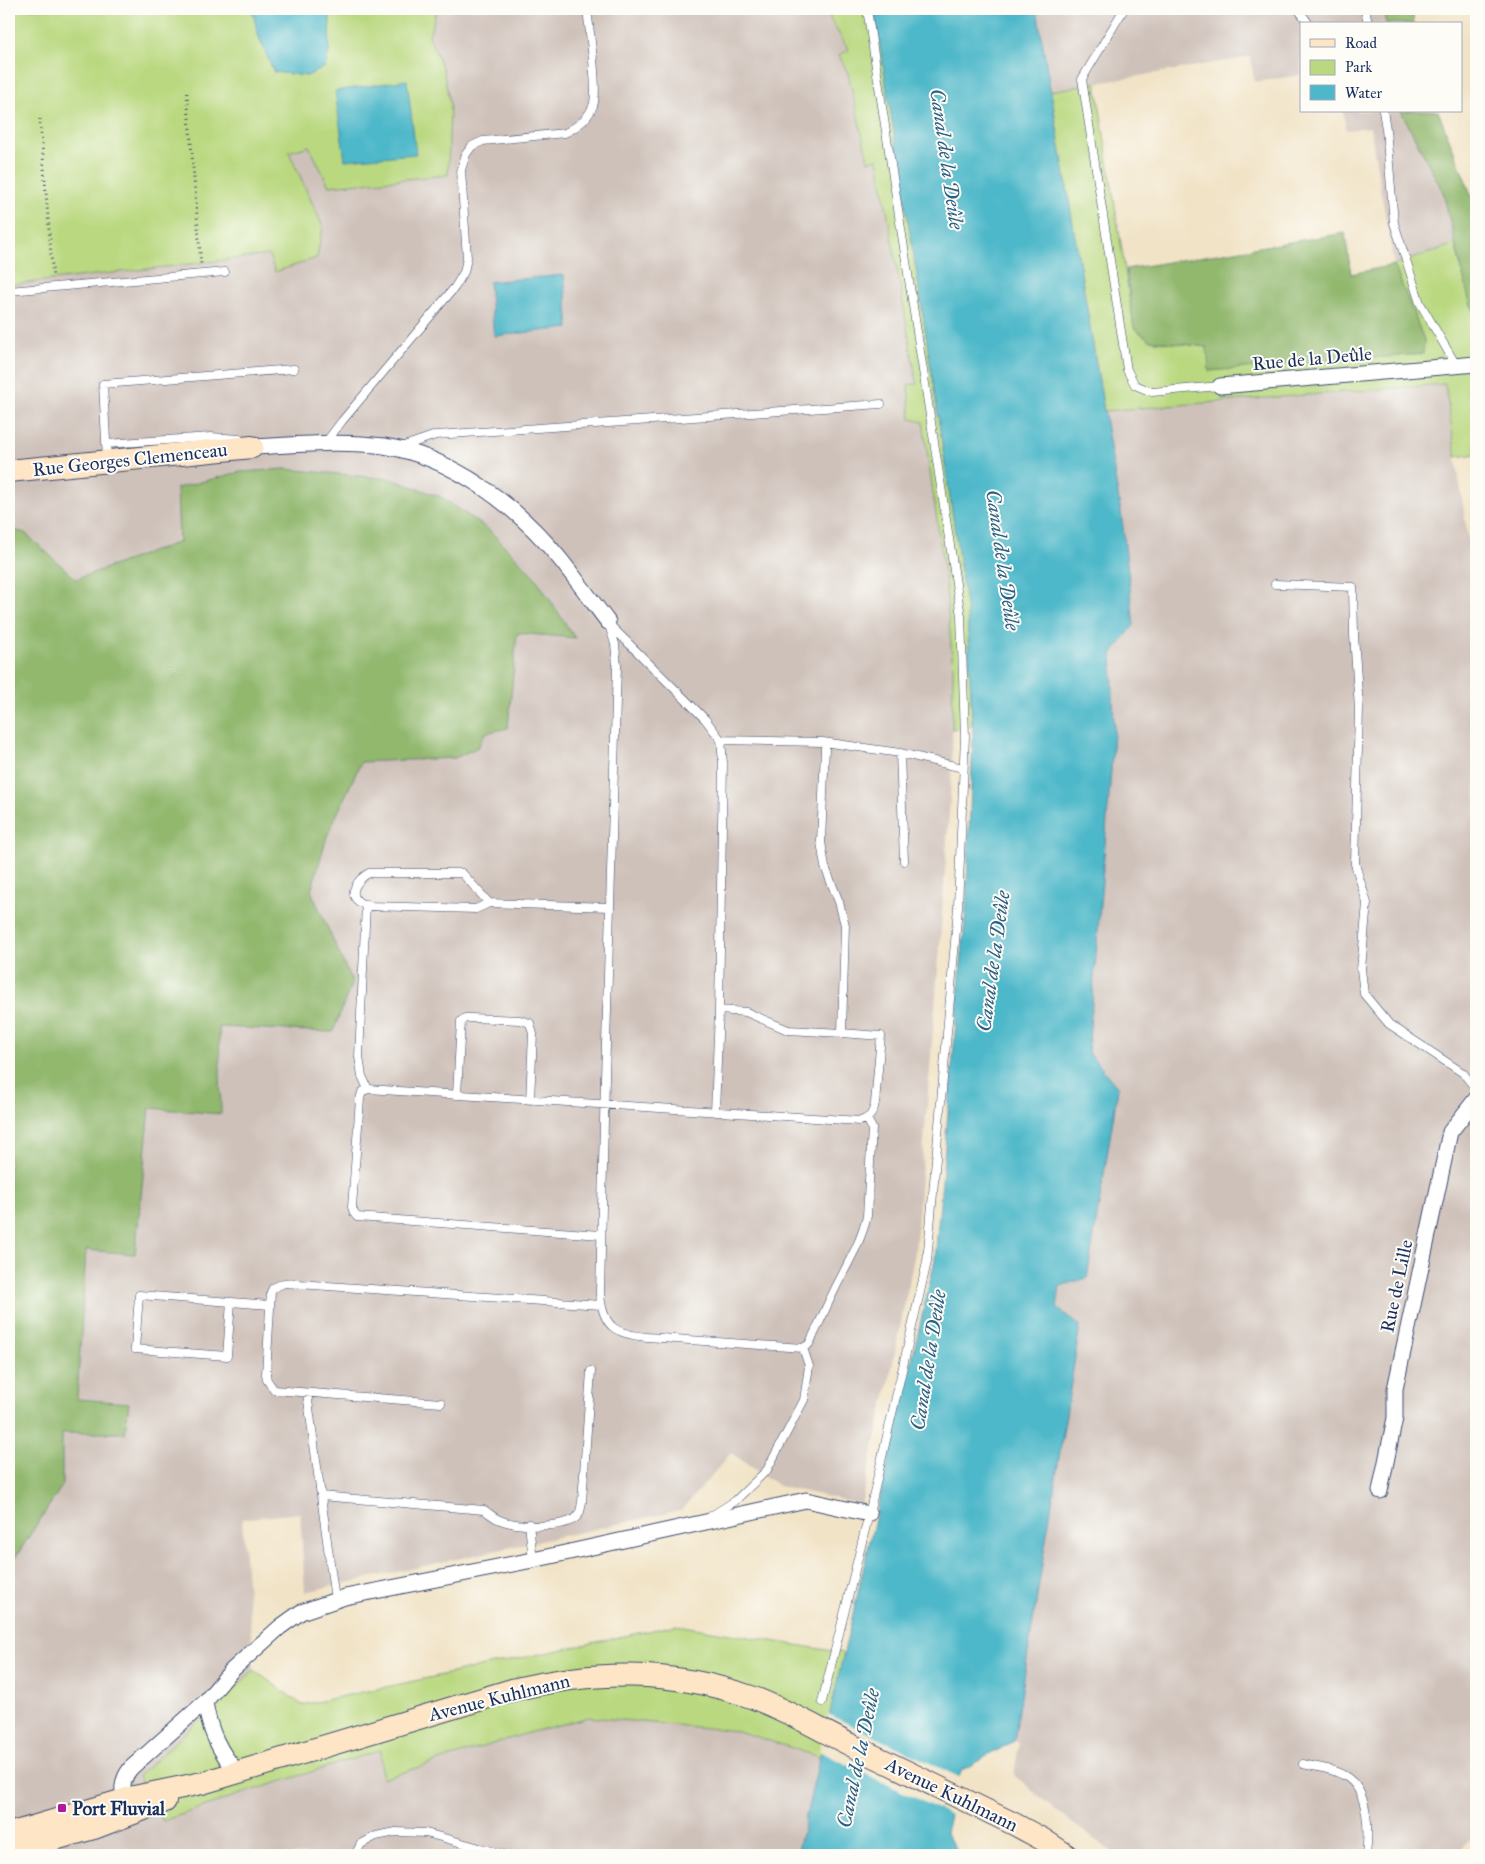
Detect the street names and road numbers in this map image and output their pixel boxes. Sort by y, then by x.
street label: Rue de la Deûle [1251,342,1373,375]
street label: Rue Georges Clemenceau [31,438,229,482]
street label: Rue de Lille [1375,1238,1418,1335]
street label: Avenue Kuhlmann [425,1669,572,1726]
street label: Avenue Kuhlmann [881,1752,1022,1836]

